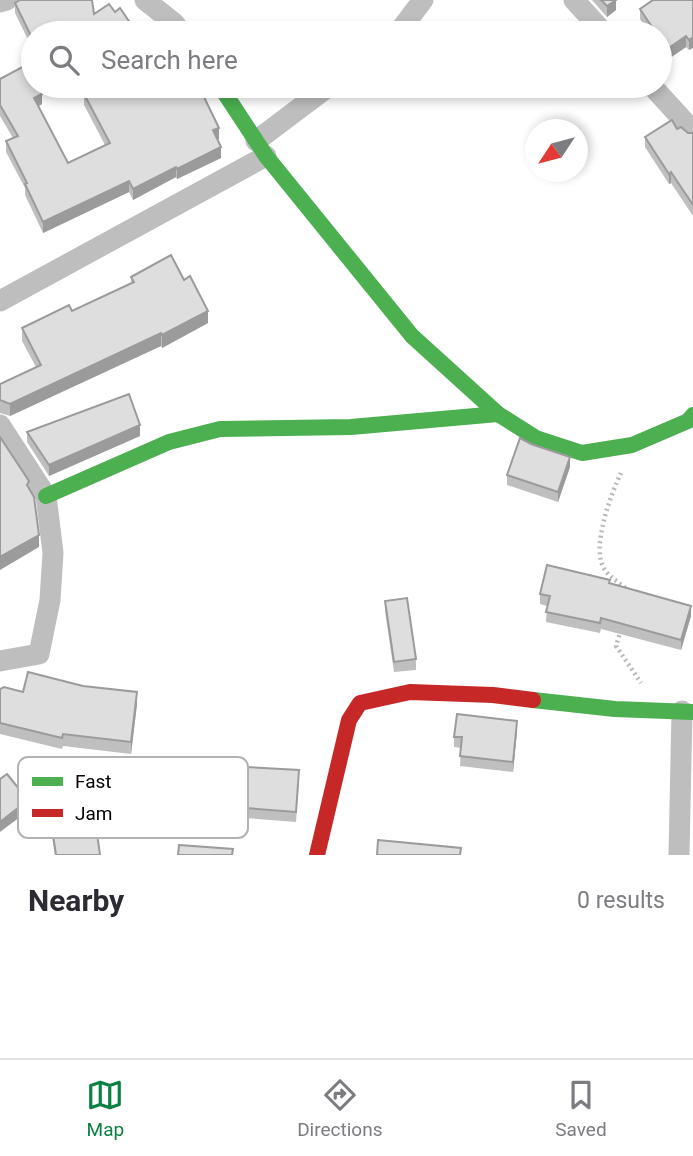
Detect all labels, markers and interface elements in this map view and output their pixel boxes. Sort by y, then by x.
search box [21,21,672,98]
icon: search [45,41,83,79]
text: Search here [101,45,238,75]
north arrow [525,119,588,182]
legend [18,757,248,838]
text: Fast [75,770,112,793]
text: Jam [75,802,112,825]
text: Nearby [28,883,124,918]
text: 0 results [577,887,665,914]
tab: Map [86,1076,124,1141]
tab: Directions [297,1076,382,1141]
tab: Saved [555,1076,607,1141]

